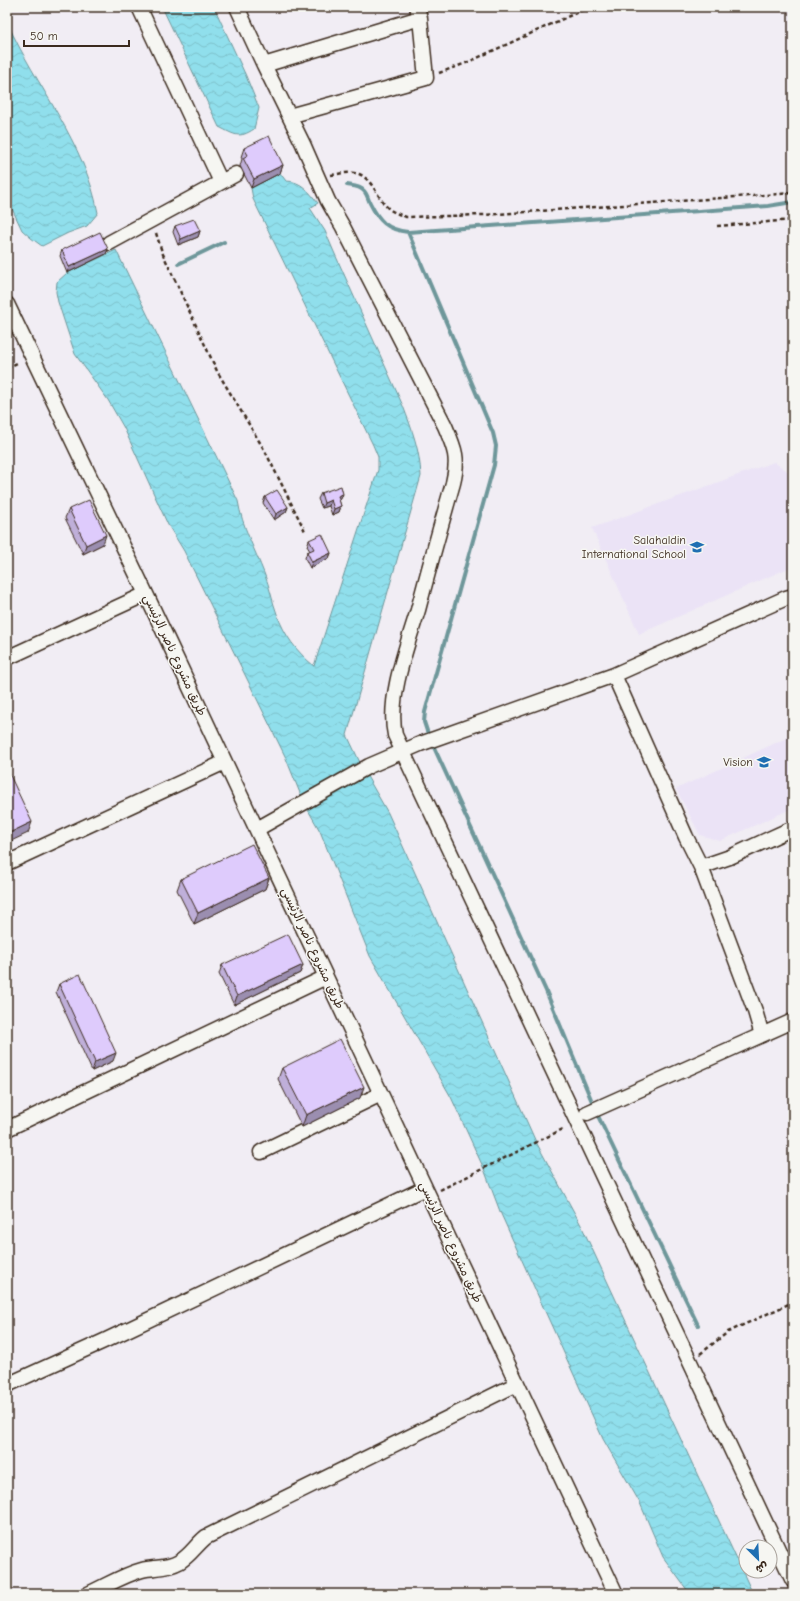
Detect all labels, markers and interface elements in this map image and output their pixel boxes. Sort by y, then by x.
scale bar [24,22,129,48]
text: 50 m [30,29,58,43]
place label: Salahaldin International School [582,533,686,561]
school or university icon: Salahaldin International School [689,539,705,555]
street label: طريق مشروع ناصر الرئيسي [137,592,209,720]
school or university icon: Vision [756,754,772,770]
place label: Vision [723,755,753,769]
street label: طريق مشروع ناصر الرئيسي [275,885,347,1013]
street label: طريق مشروع ناصر الرئيسي [413,1179,485,1307]
north arrow [738,1539,778,1579]
text: ش [754,1559,770,1576]

